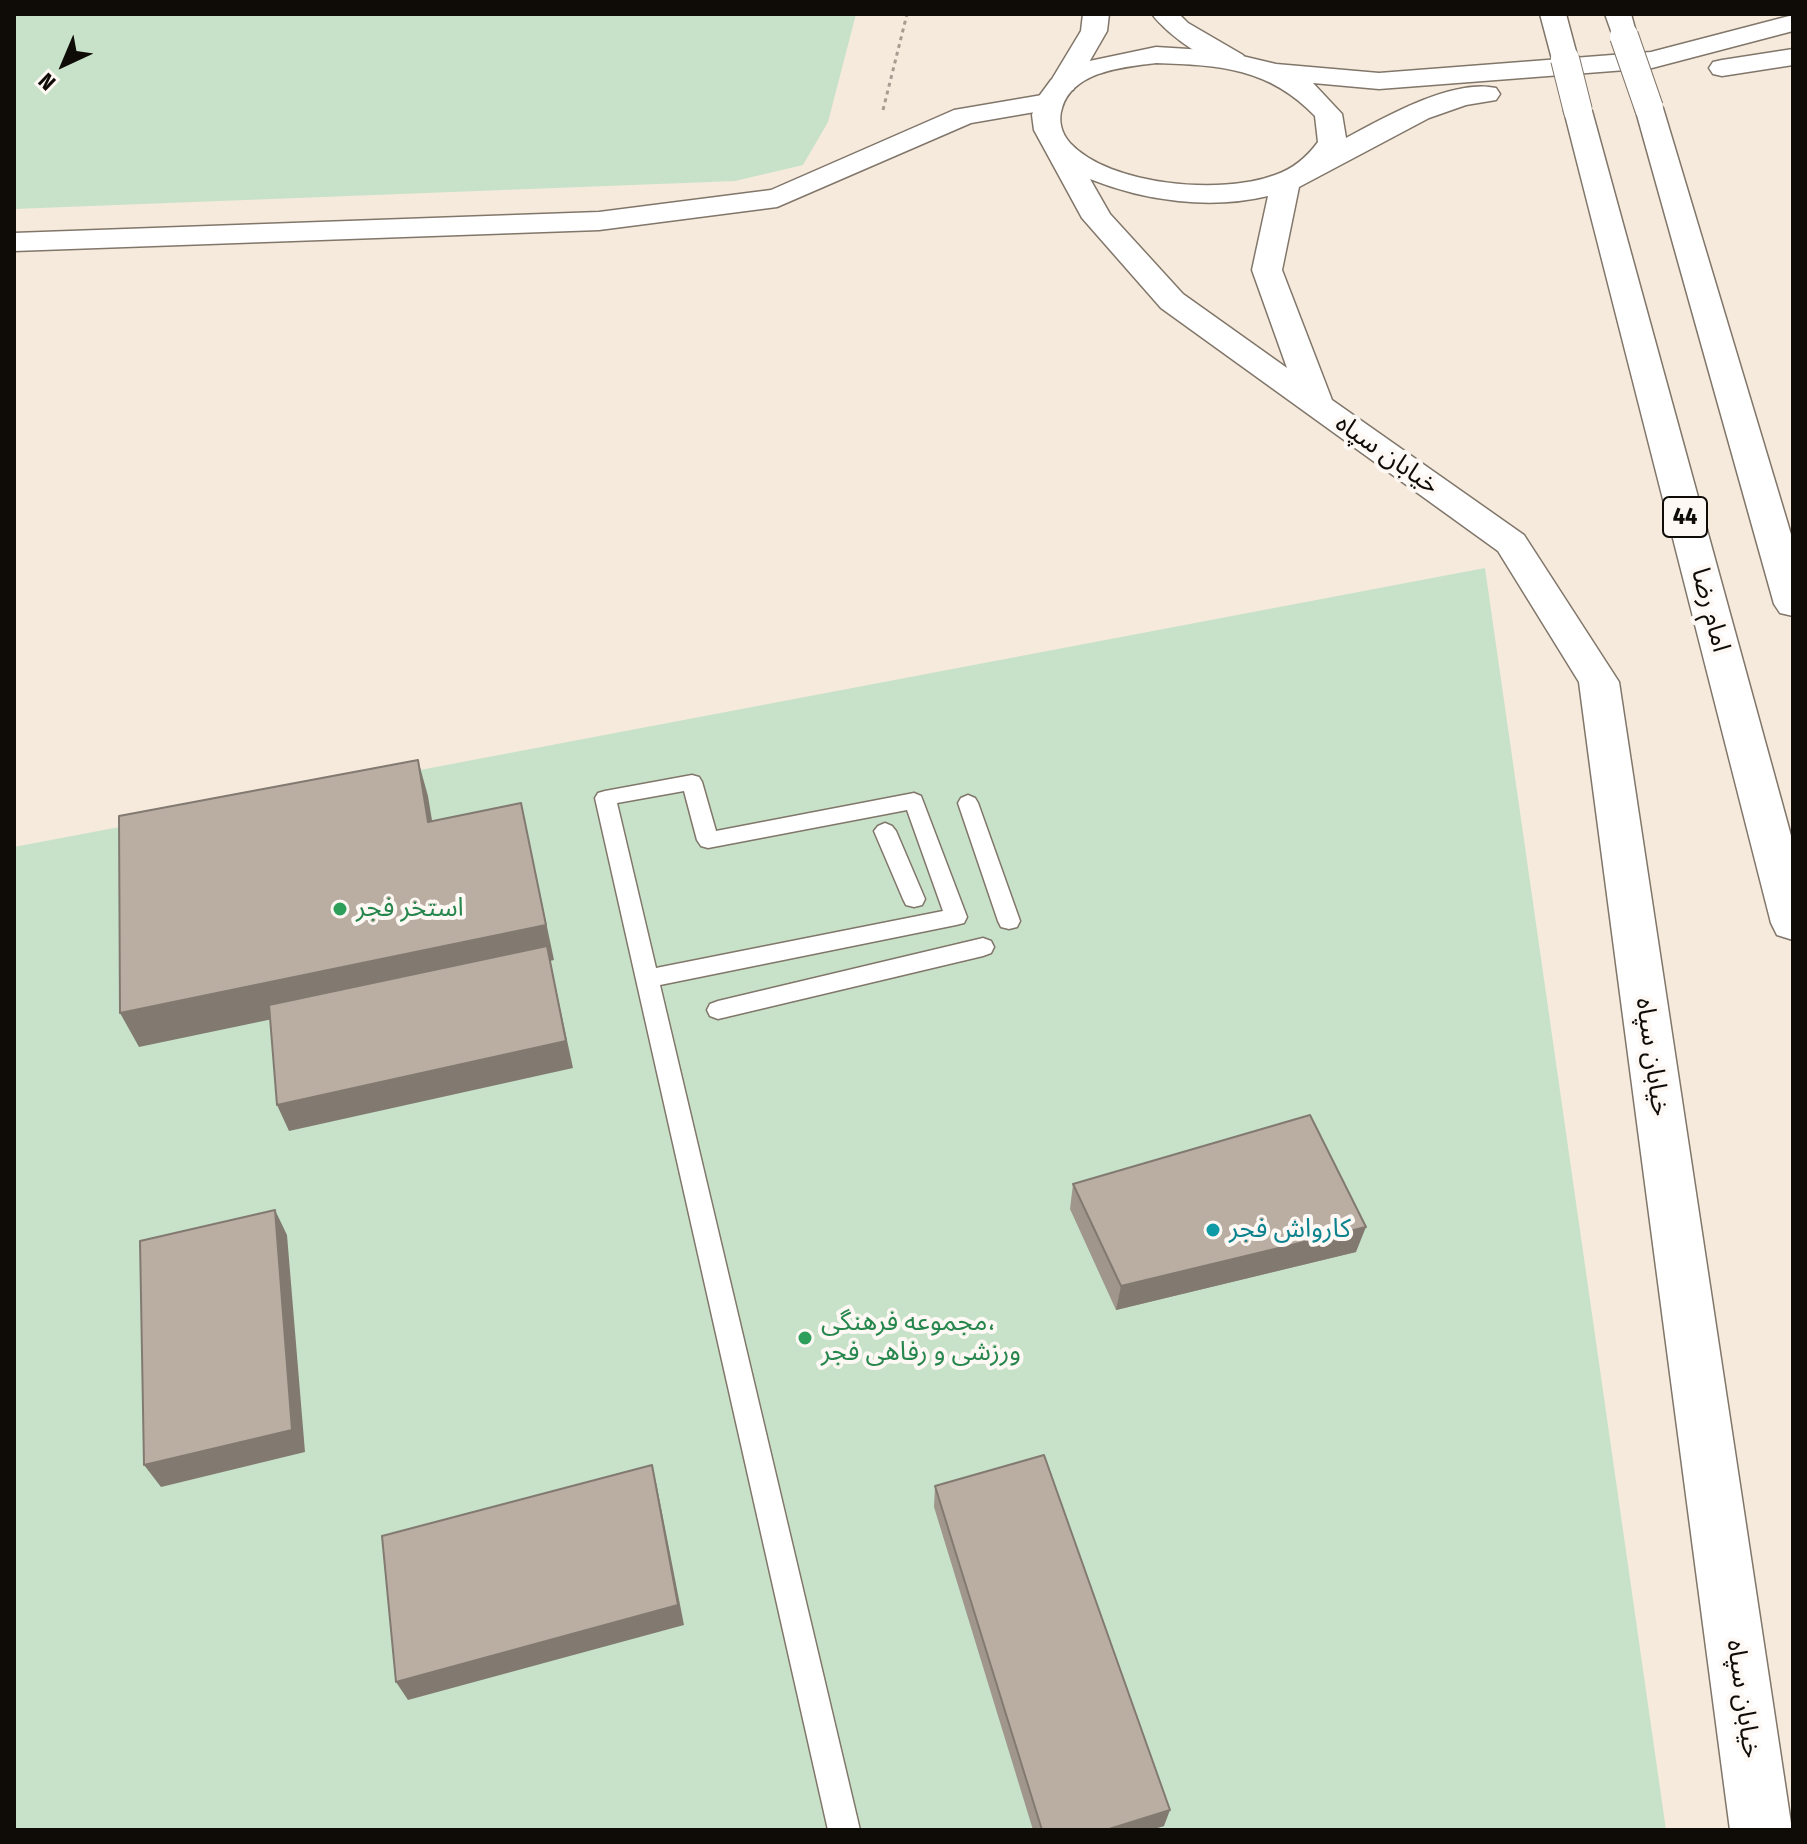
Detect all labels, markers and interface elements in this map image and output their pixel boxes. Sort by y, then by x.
north arrow [24,24,104,104]
text: N [33,67,61,96]
street label: خیابان سپاه [1329,408,1445,502]
road number: 44 [1663,497,1707,537]
street label: امام رضا [1684,564,1736,656]
place label: استخر فجر [356,893,464,925]
marker: استخر فجر [331,900,349,918]
street label: خیابان سپاه [1628,996,1676,1118]
place label: کارواش فجر [1229,1214,1351,1246]
marker: کارواش فجر [1204,1221,1222,1239]
place label: مجموعه فرهنگی، ورزشی و رفاهی فجر [821,1307,1021,1368]
marker: مجموعه فرهنگی، ورزشی و رفاهی فجر [796,1329,814,1347]
street label: خیابان سپاه [1719,1638,1767,1760]

